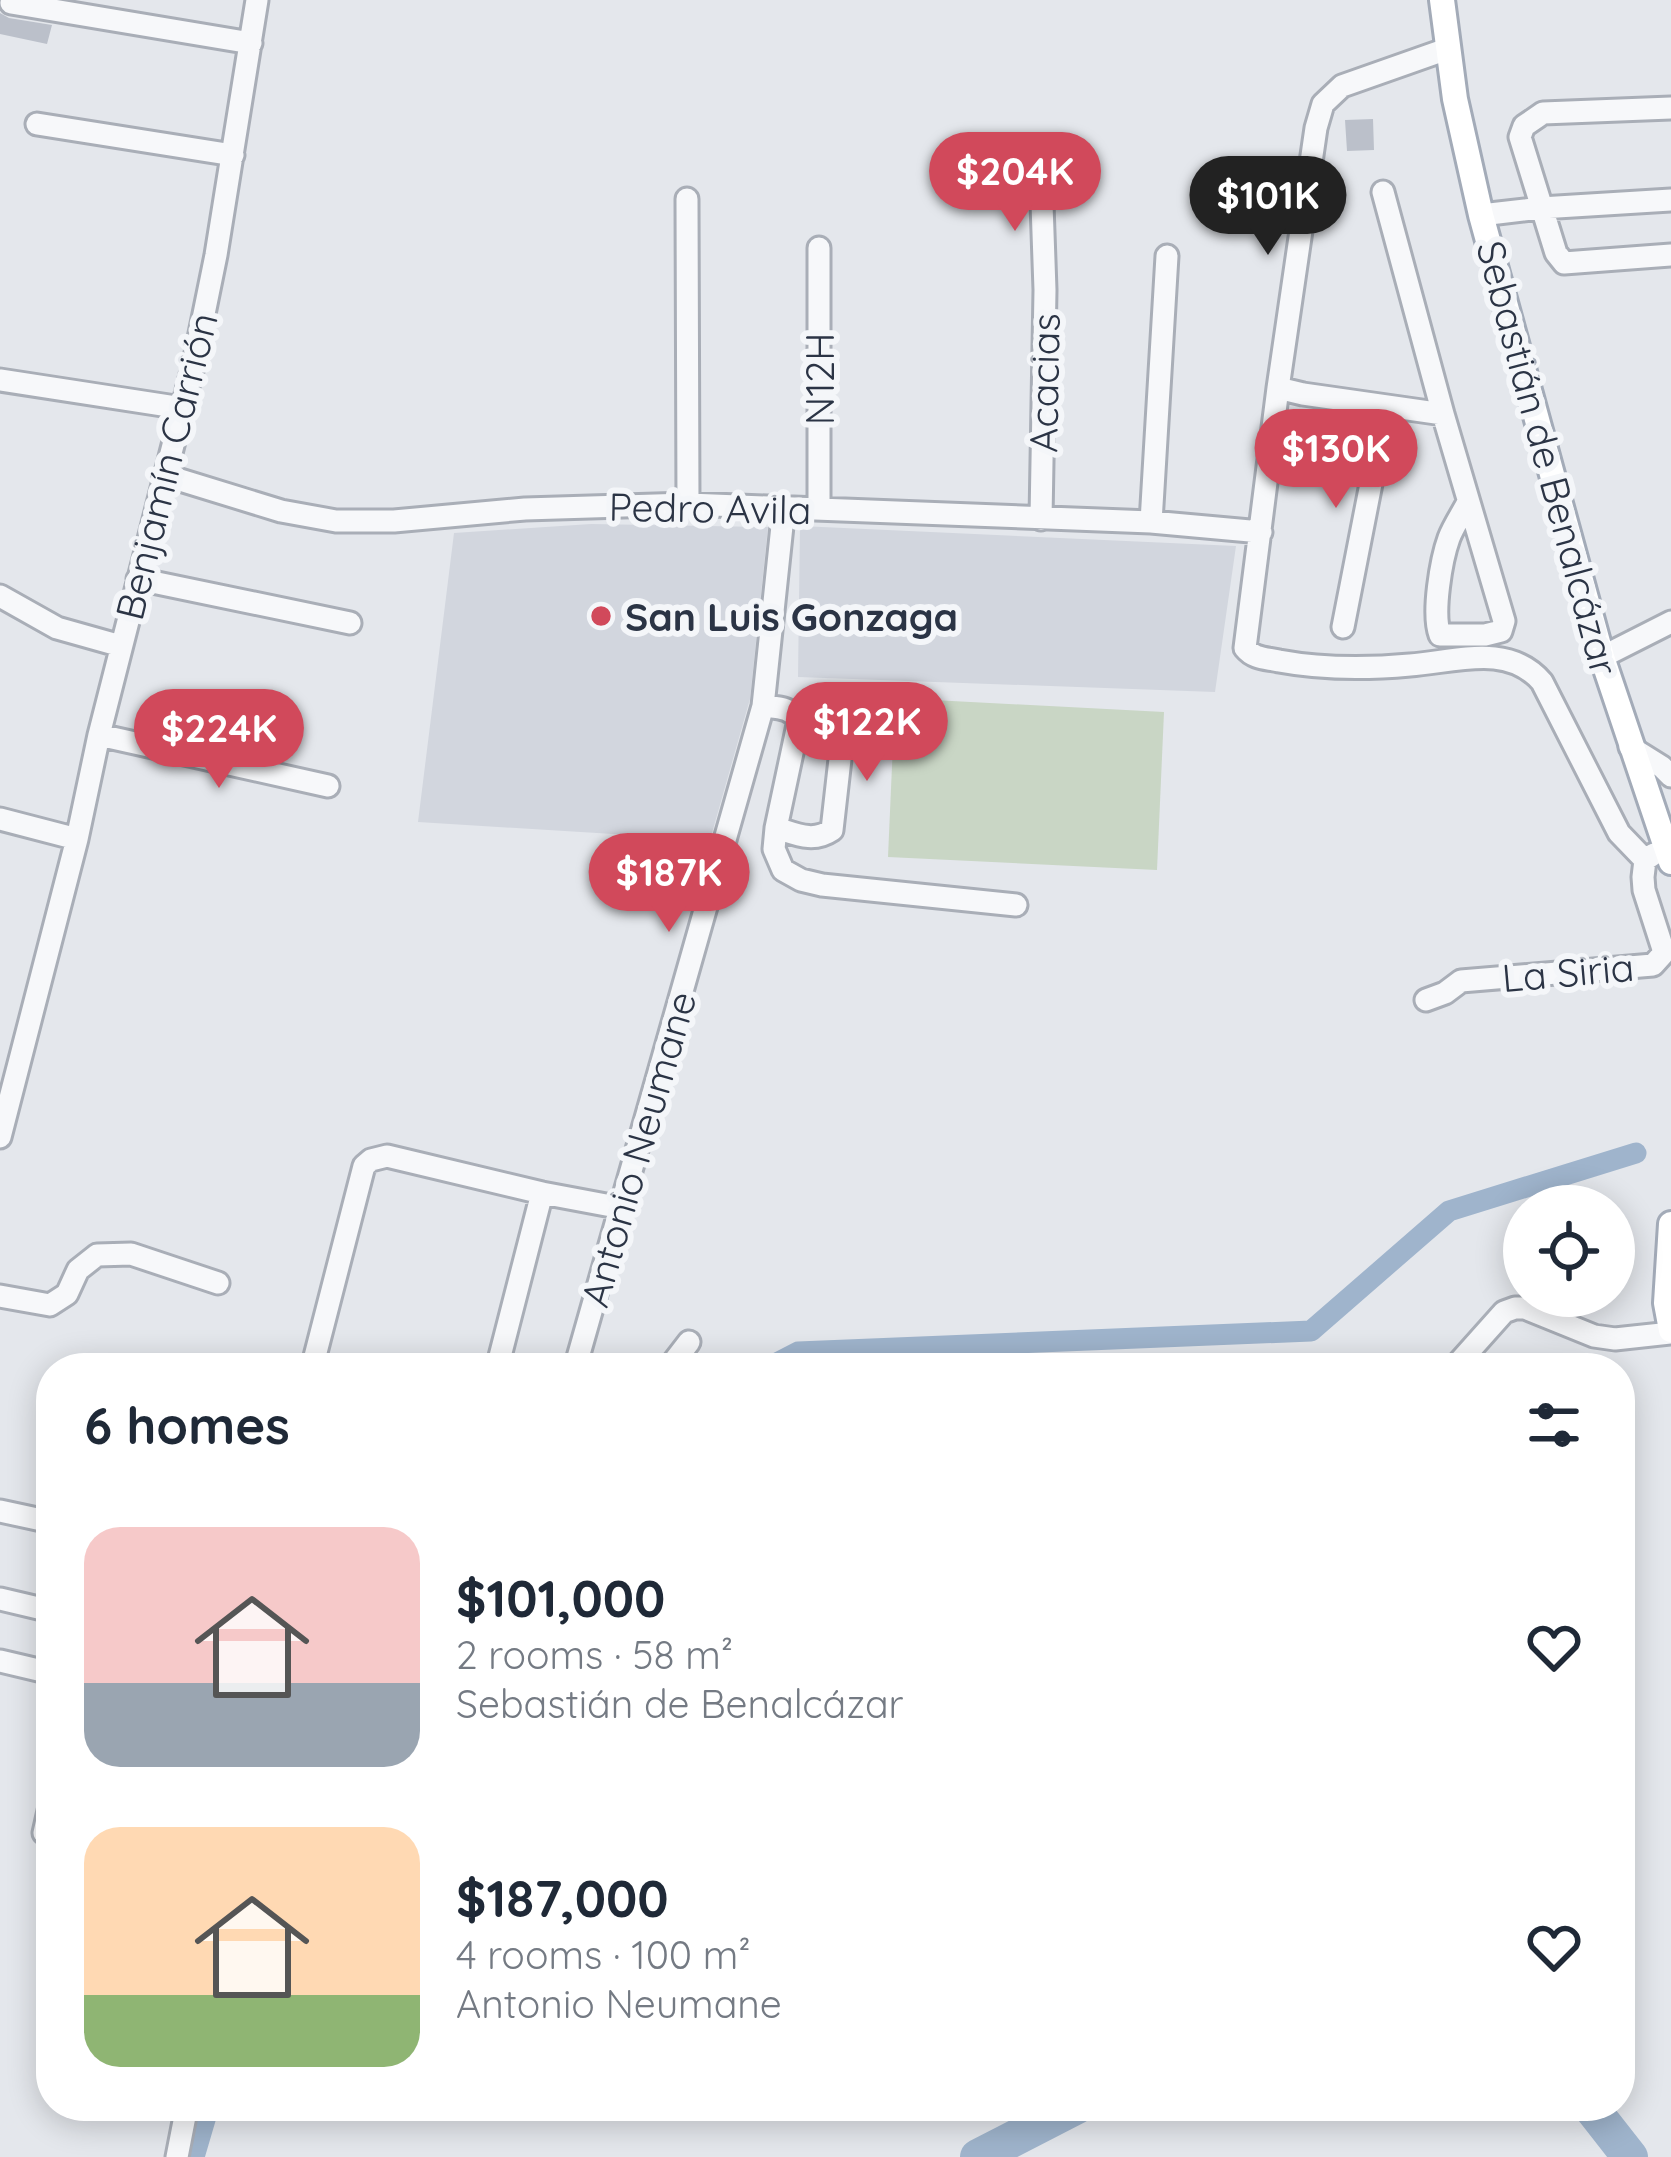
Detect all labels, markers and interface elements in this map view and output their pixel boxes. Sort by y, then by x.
pin: $204K [931,132,1099,234]
text: $204K [956,146,1074,195]
pin: $101K [1184,156,1352,258]
text: $101K [1216,170,1320,219]
street label: Sebastián de Benalcázar [1466,236,1630,680]
street label: Benjamín Carrión [104,307,228,625]
street label: Acacias [1018,313,1070,453]
street label: N12H [795,333,844,425]
pin: $130K [1252,409,1420,511]
text: $130K [1282,423,1390,472]
street label: Pedro Avila [608,482,812,534]
place label: San Luis Gonzaga [625,592,958,641]
marker: San Luis Gonzaga [588,603,614,629]
pin: $122K [783,682,951,784]
pin: $224K [135,689,303,791]
text: $122K [813,696,921,745]
text: $224K [161,703,277,752]
pin: $187K [585,833,753,935]
text: $187K [616,847,722,896]
street label: La Siria [1500,942,1636,1002]
street label: Antonio Neumane [570,986,706,1312]
map controls [1503,1185,1635,1317]
button: locate [1503,1185,1635,1317]
icon: filters [1521,1392,1587,1458]
text: 6 homes [84,1393,290,1457]
text: $101,000 [456,1566,665,1630]
icon: home [180,1575,324,1719]
icon: heart [1521,1614,1587,1680]
text: 2 rooms · 58 m² [456,1630,733,1679]
text: Sebastián de Benalcázar [456,1679,904,1728]
text: $187,000 [456,1866,669,1930]
icon: home [180,1875,324,2019]
icon: heart [1521,1914,1587,1980]
text: 4 rooms · 100 m² [456,1930,751,1979]
text: Antonio Neumane [456,1979,782,2028]

